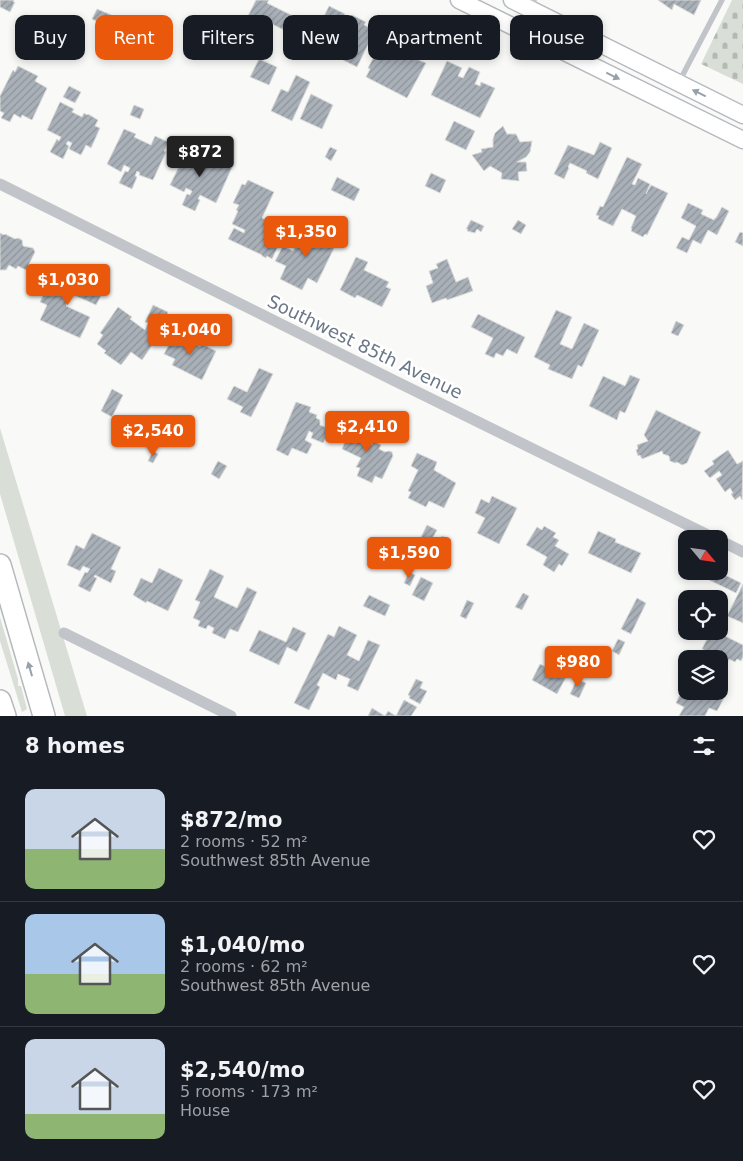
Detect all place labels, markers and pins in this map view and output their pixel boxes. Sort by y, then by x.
pin: $872 [170,136,230,178]
pin: $1,350 [265,216,347,258]
pin: $1,030 [27,264,109,306]
pin: $1,040 [149,314,231,356]
pin: $2,410 [326,410,408,453]
pin: $2,540 [112,414,194,457]
pin: $1,590 [368,536,450,579]
pin: $980 [548,646,608,688]

